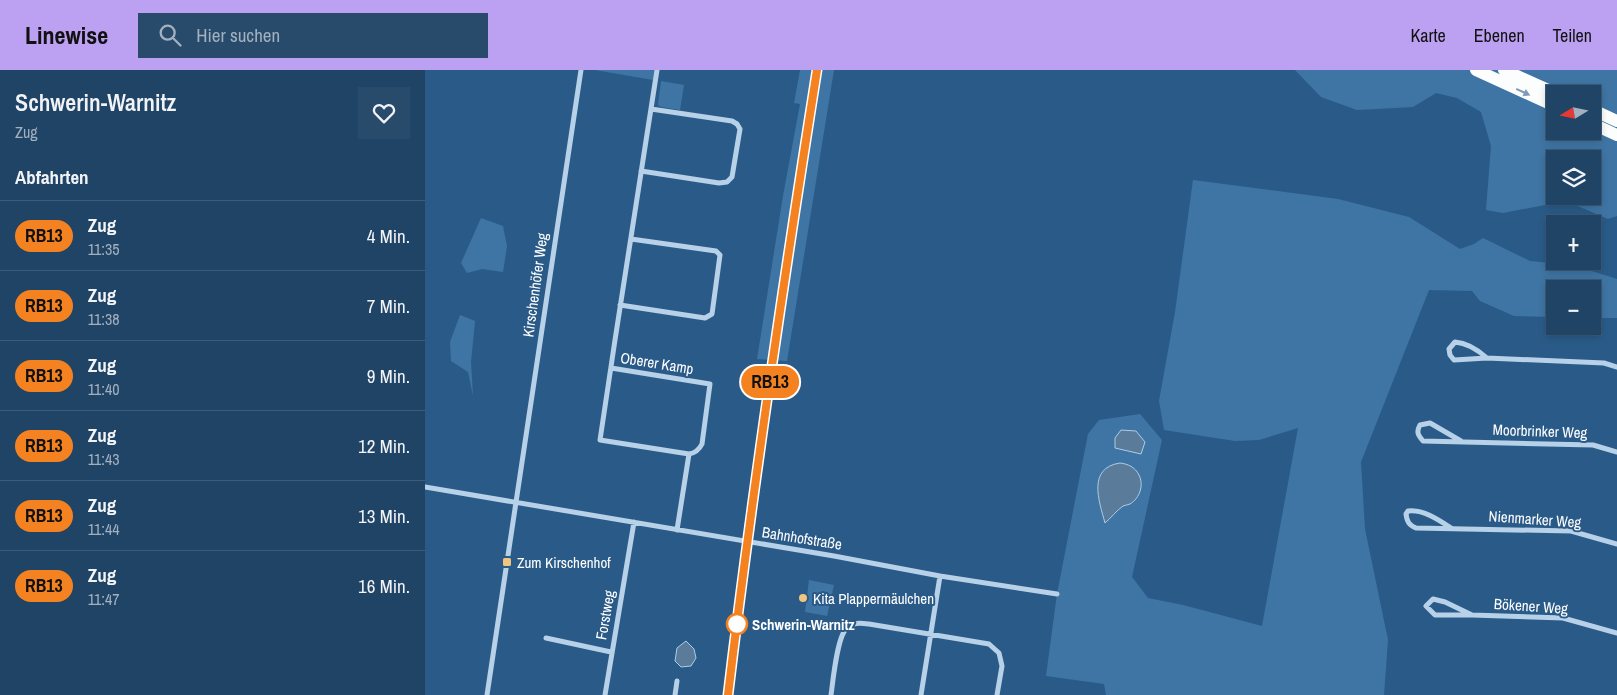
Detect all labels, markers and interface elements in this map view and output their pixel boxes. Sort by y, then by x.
search box [138,13,488,58]
text: Linewise [25,19,108,51]
icon: search [156,21,184,49]
text: Hier suchen [196,22,280,48]
text: Karte [1410,23,1446,48]
text: Ebenen [1474,23,1525,48]
text: Teilen [1553,23,1592,48]
north arrow [1546,85,1601,140]
map controls [1546,85,1601,335]
text: Schwerin-Warnitz [15,86,176,118]
button: heart [358,87,410,139]
one-way arrow [1516,87,1531,96]
text: Zug [15,121,38,143]
button: layers [1546,150,1601,205]
text: Abfahrten [15,164,89,190]
text: Zug [88,212,116,238]
button: + [1546,215,1601,270]
text: RB13 [25,223,63,248]
text: 4 Min. [367,223,410,249]
street label: Kirschenhöfer Weg [517,231,553,338]
text: 11:35 [88,238,120,260]
button: − [1546,280,1601,335]
text: Zug [88,282,116,308]
text: RB13 [25,293,63,318]
text: 7 Min. [367,293,410,319]
text: 11:38 [88,308,120,330]
street label: Oberer Kamp [619,347,695,379]
text: Zug [88,352,116,378]
text: RB13 [25,363,63,388]
text: 9 Min. [367,363,410,389]
line badge: RB13 [735,366,805,398]
text: RB13 [751,369,789,394]
text: 11:40 [88,378,120,400]
street label: Moorbrinker Weg [1492,419,1588,443]
text: Zug [88,422,116,448]
text: RB13 [25,433,63,458]
text: 12 Min. [358,433,410,459]
text: 11:43 [88,448,120,470]
text: Zug [88,492,116,518]
text: RB13 [25,503,63,528]
text: 13 Min. [358,503,410,529]
street label: Nienmarker Weg [1488,505,1582,533]
text: 11:44 [88,518,120,540]
street label: Bahnhofstraße [761,521,844,555]
place label: Zum Kirschenhof [517,552,611,573]
marker: Zum Kirschenhof [501,556,513,568]
text: Zug [88,562,116,588]
text: RB13 [25,573,63,598]
text: 16 Min. [358,573,410,599]
text: 11:47 [88,588,120,610]
street label: Forstweg [590,588,620,641]
place label: Kita Plappermäulchen [813,588,934,609]
marker: Kita Plappermäulchen [797,592,809,604]
street label: Bökener Weg [1493,593,1569,619]
marker: Schwerin-Warnitz [726,613,748,635]
place label: Schwerin-Warnitz [752,614,855,635]

